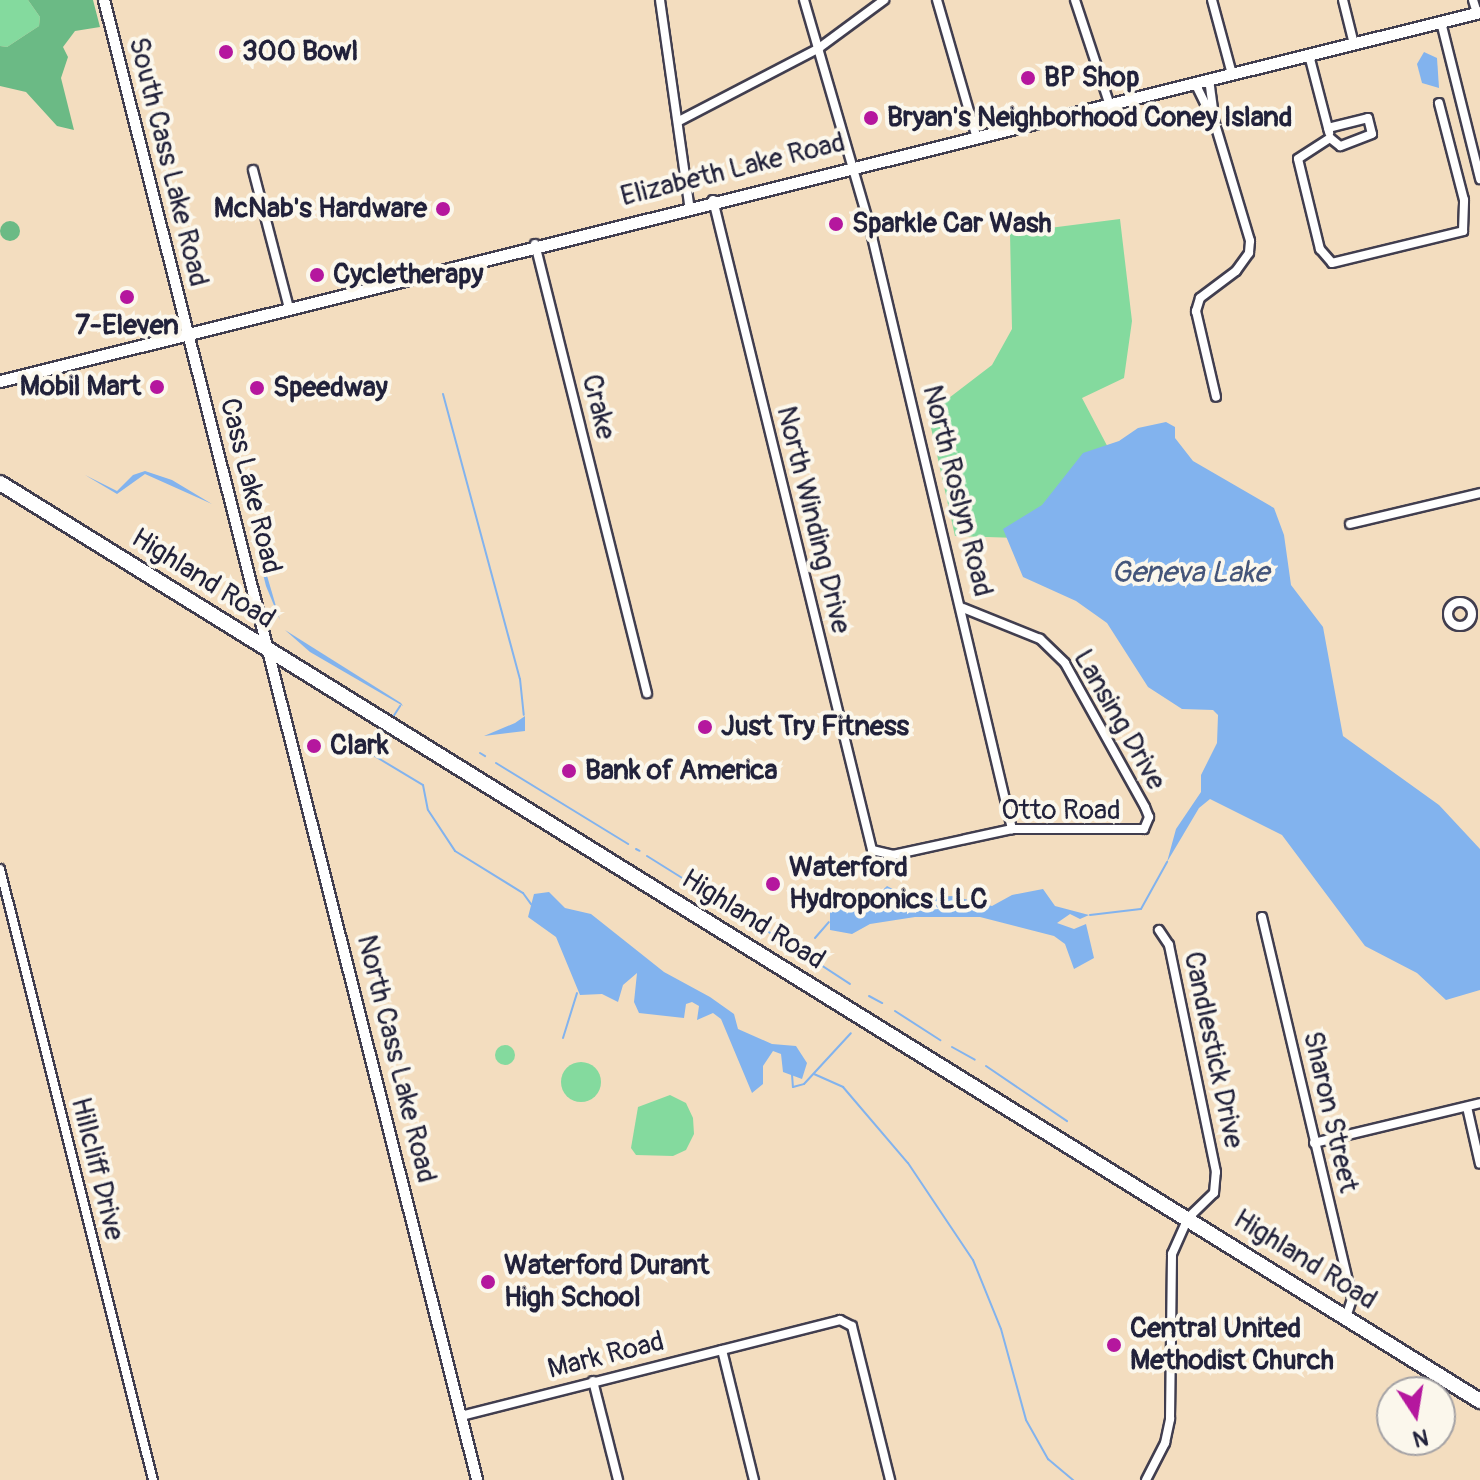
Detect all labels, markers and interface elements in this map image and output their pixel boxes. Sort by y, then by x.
street label: South Cass Lake Road [121,34,215,290]
place label: 300 Bowl [242,35,358,69]
marker: 300 Bowl [217,43,235,61]
place label: BP Shop [1044,61,1139,95]
marker: BP Shop [1019,69,1037,87]
place label: Bryan's Neighborhood Coney Island [887,101,1293,135]
marker: Bryan's Neighborhood Coney Island [862,109,880,127]
street label: Elizabeth Lake Road [617,126,849,214]
place label: McNab's Hardware [214,192,427,226]
marker: McNab's Hardware [434,200,452,218]
place label: Sparkle Car Wash [852,207,1052,241]
marker: Sparkle Car Wash [827,215,845,233]
place label: Cycletherapy [333,258,483,292]
marker: Cycletherapy [308,266,326,284]
marker: 7-Eleven [118,288,136,306]
place label: 7-Eleven [75,309,179,343]
place label: Mobil Mart [20,370,141,404]
place label: Speedway [273,371,388,405]
street label: Crake [574,371,622,443]
marker: Mobil Mart [148,378,166,396]
marker: Speedway [248,379,266,397]
street label: North Roslyn Road [914,382,1000,600]
street label: Cass Lake Road [212,395,288,577]
street label: North Winding Drive [768,403,858,637]
street label: Highland Road [125,522,281,636]
water label: Geneva Lake [1111,555,1269,591]
street label: Lansing Drive [1065,644,1173,796]
place label: Just Try Fitness [721,710,909,744]
marker: Just Try Fitness [696,718,714,736]
place label: Clark [330,729,389,763]
marker: Clark [305,737,323,755]
place label: Bank of America [585,754,778,788]
marker: Bank of America [560,762,578,780]
street label: Otto Road [1001,794,1121,828]
place label: Waterford Hydroponics LLC [789,851,988,917]
street label: Highland Road [675,863,831,977]
marker: Waterford Hydroponics LLC [764,875,782,893]
street label: North Cass Lake Road [349,932,443,1186]
street label: Candlestick Drive [1176,949,1250,1151]
street label: Sharon Street [1295,1028,1365,1196]
street label: Hillcliff Drive [63,1094,131,1244]
street label: Highland Road [1227,1203,1383,1317]
place label: Waterford Durant High School [504,1249,709,1315]
marker: Waterford Durant High School [479,1273,497,1291]
place label: Central United Methodist Church [1130,1312,1334,1378]
street label: Mark Road [544,1325,668,1387]
marker: Central United Methodist Church [1105,1336,1123,1354]
north arrow [1376,1376,1456,1456]
text: N [1410,1422,1431,1453]

